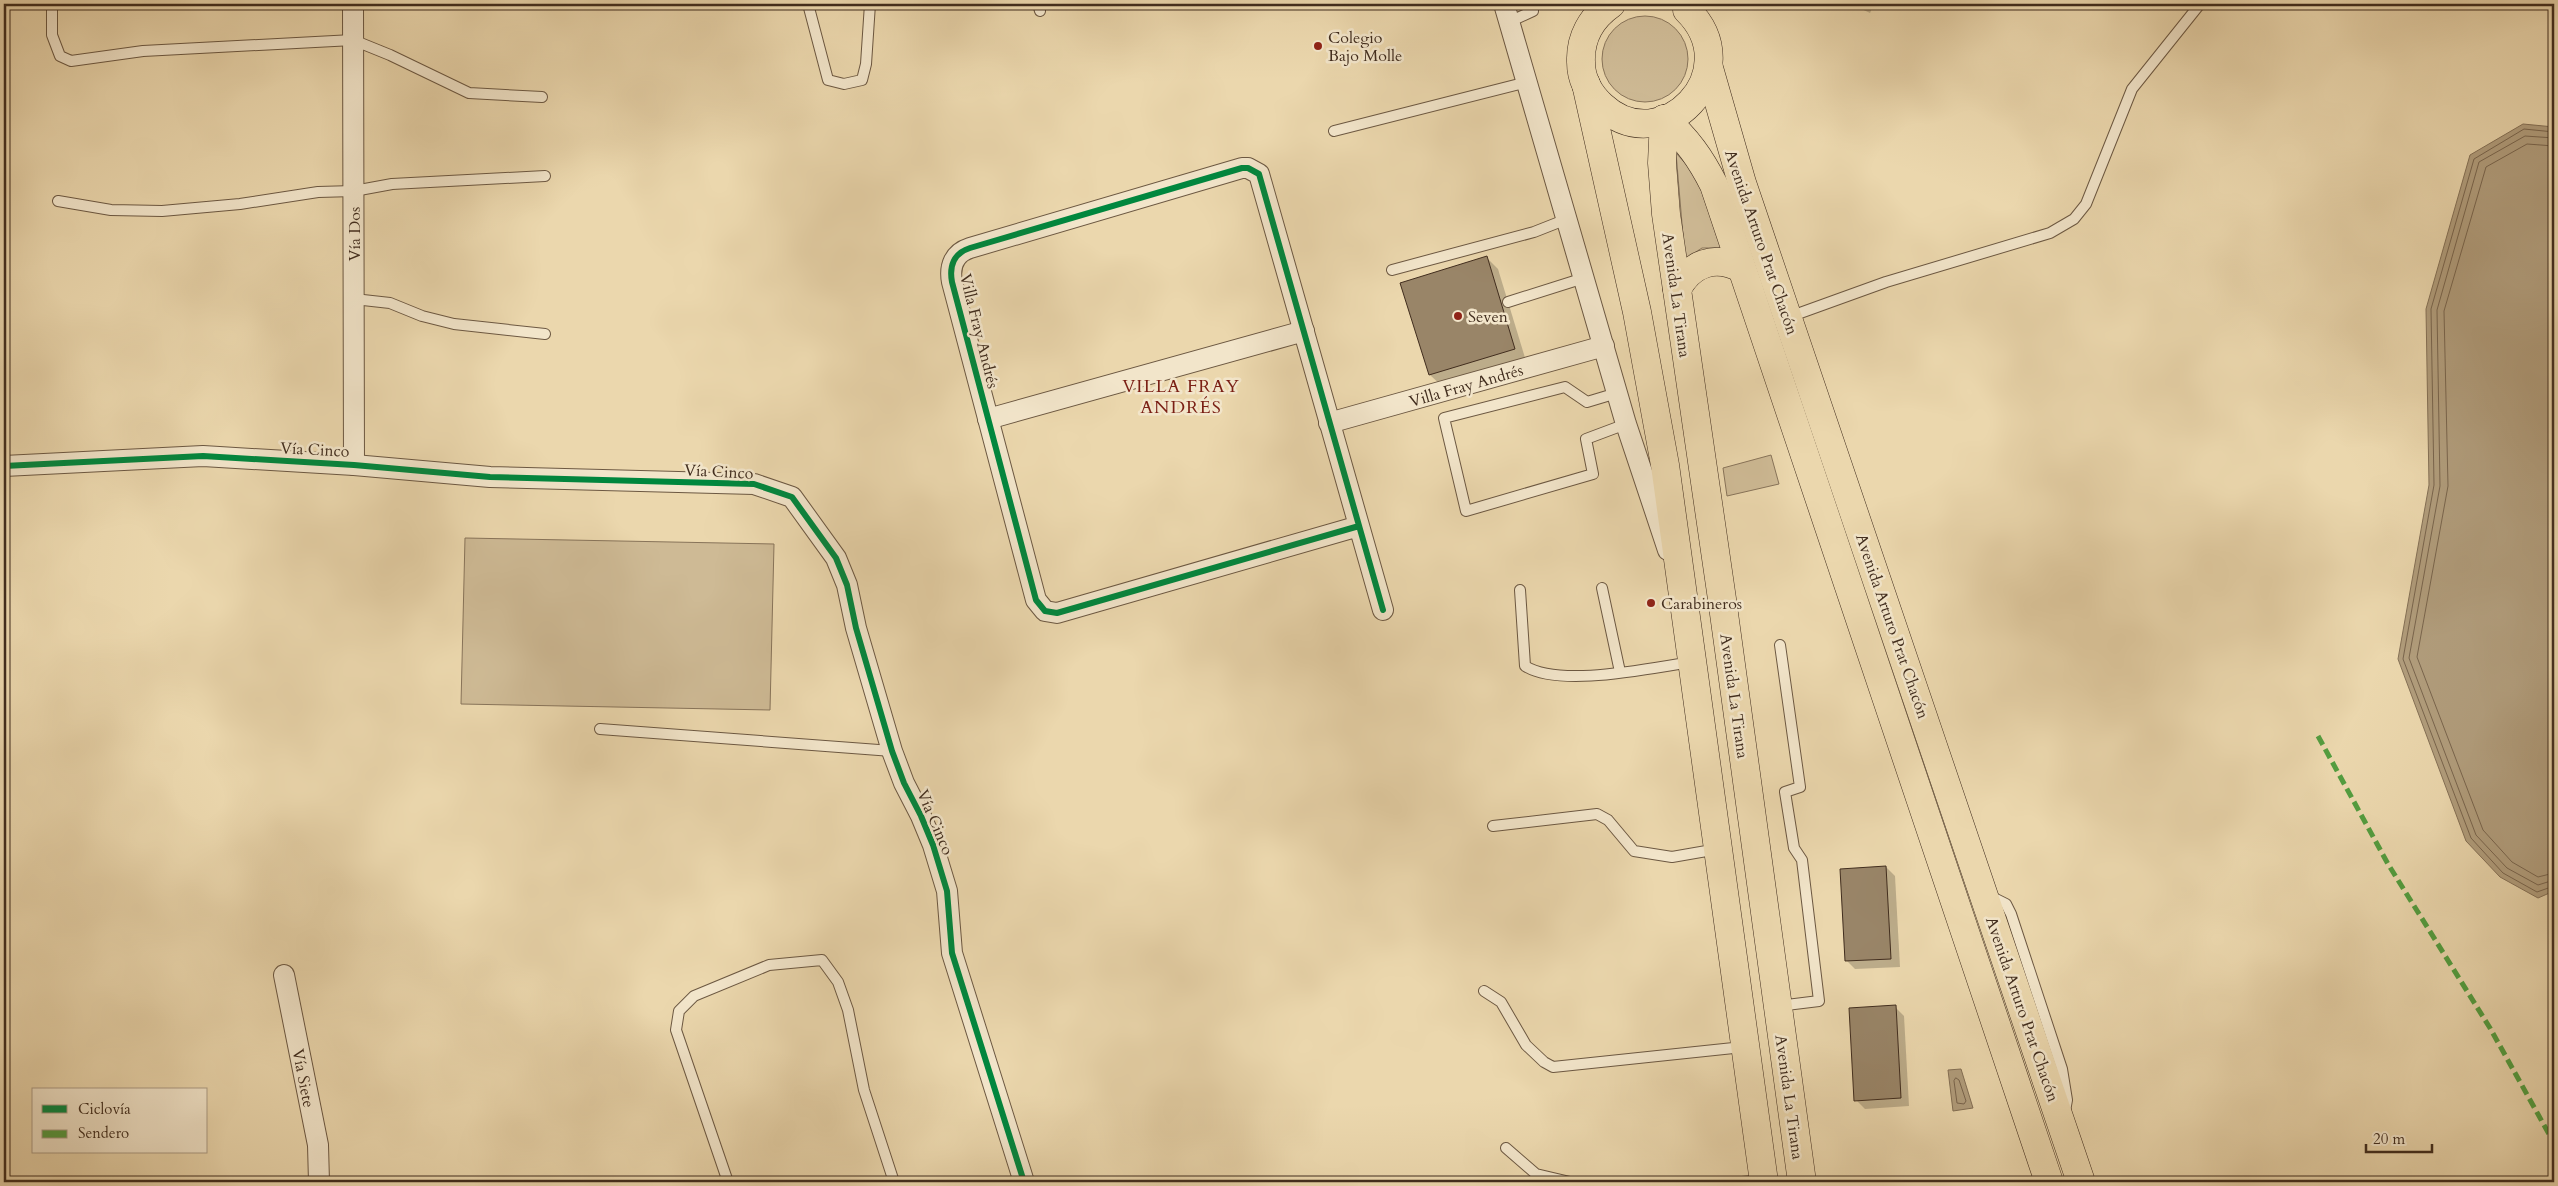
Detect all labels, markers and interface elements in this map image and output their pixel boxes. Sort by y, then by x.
place label: Colegio Bajo Molle [1328,27,1402,67]
marker: Colegio Bajo Molle [1312,40,1324,52]
street label: Avenida Arturo Prat Chacón [1719,147,1803,338]
street label: Vía Dos [344,207,366,261]
street label: Avenida La Tirana [1656,231,1696,359]
street label: Villa Fray Andrés [954,271,1004,391]
place label: Seven [1468,306,1508,328]
marker: Seven [1452,310,1464,322]
street label: Villa Fray Andrés [1407,359,1526,413]
district label: VILLA FRAY ANDRÉS [1122,374,1240,420]
street label: Vía Cinco [280,437,350,463]
street label: Vía Cinco [684,459,754,485]
street label: Avenida Arturo Prat Chacón [1850,531,1934,722]
place label: Carabineros [1661,593,1742,615]
marker: Carabineros [1645,597,1657,609]
street label: Avenida La Tirana [1714,632,1754,760]
street label: Vía Cinco [911,786,959,859]
street label: Avenida Arturo Prat Chacón [1980,914,2064,1105]
street label: Avenida La Tirana [1769,1033,1809,1161]
street label: Vía Siete [287,1047,320,1110]
legend [32,1088,208,1154]
text: Ciclovía [78,1099,131,1119]
scale bar [2366,1121,2432,1153]
text: Sendero [78,1123,129,1143]
text: 20 m [2373,1129,2405,1149]

